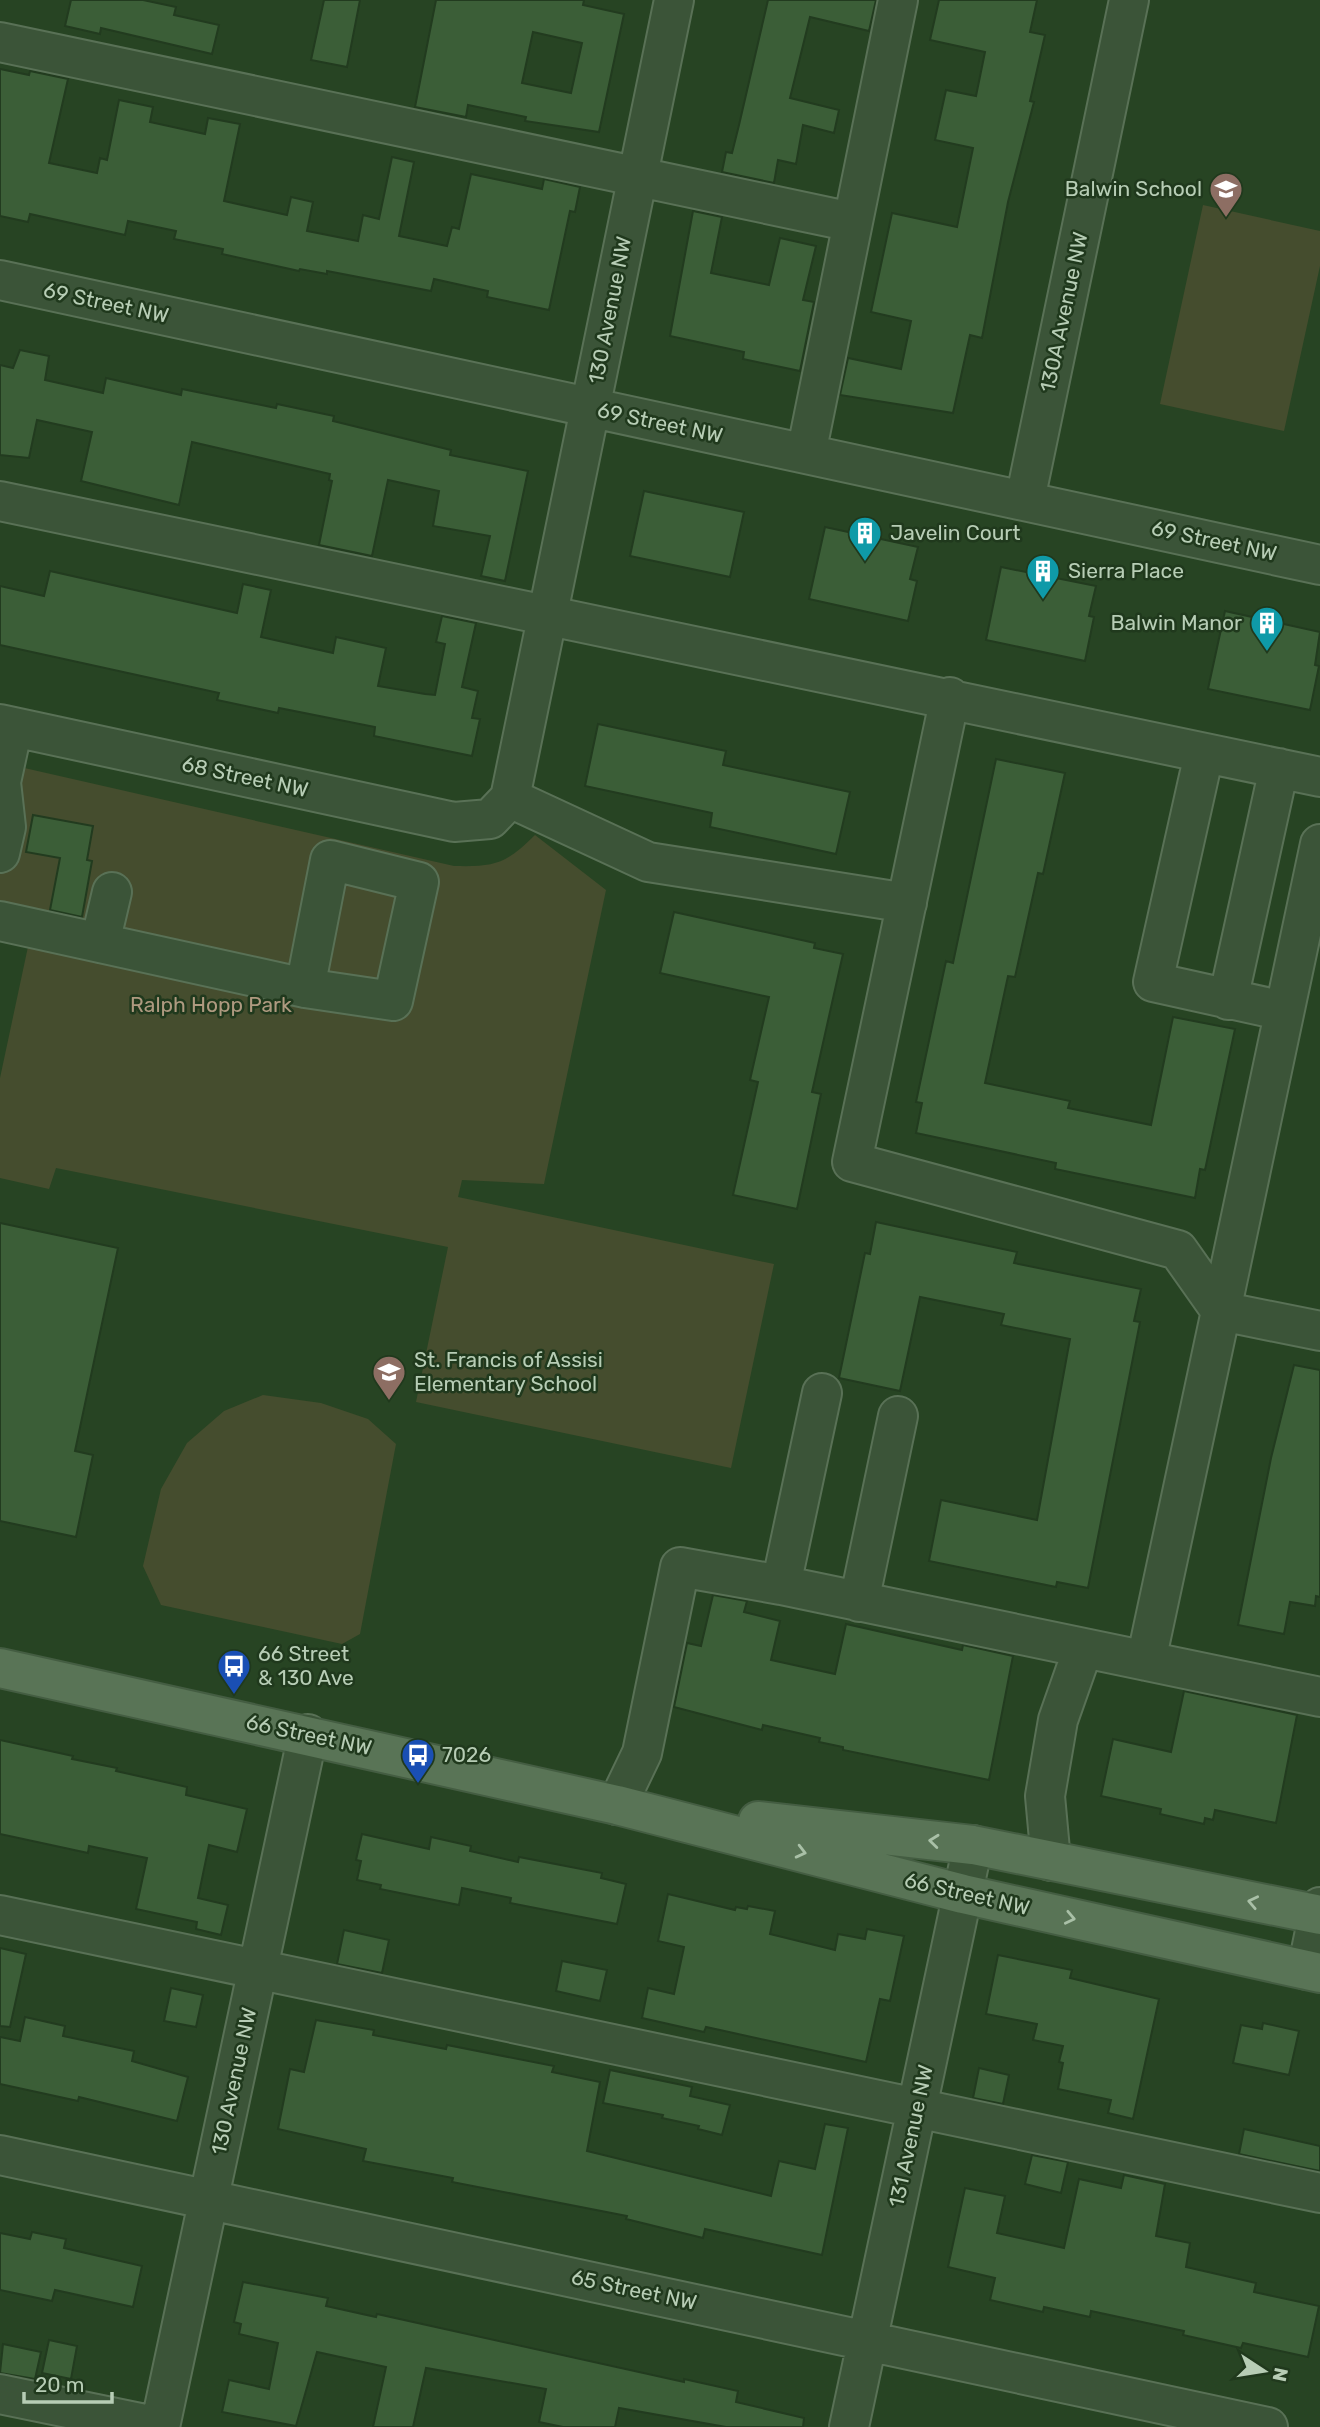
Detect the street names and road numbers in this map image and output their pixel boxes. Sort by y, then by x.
street label: 130A Avenue NW [1034,230,1093,394]
street label: 130 Avenue NW [583,234,636,386]
street label: 69 Street NW [41,277,171,328]
street label: 69 Street NW [595,397,725,448]
street label: 69 Street NW [1149,515,1279,566]
street label: 68 Street NW [180,751,311,802]
street label: 66 Street NW [244,1709,374,1760]
street label: 66 Street NW [902,1867,1032,1920]
street label: 130 Avenue NW [206,2005,261,2157]
street label: 131 Avenue NW [883,2062,938,2209]
street label: 65 Street NW [569,2264,699,2315]

